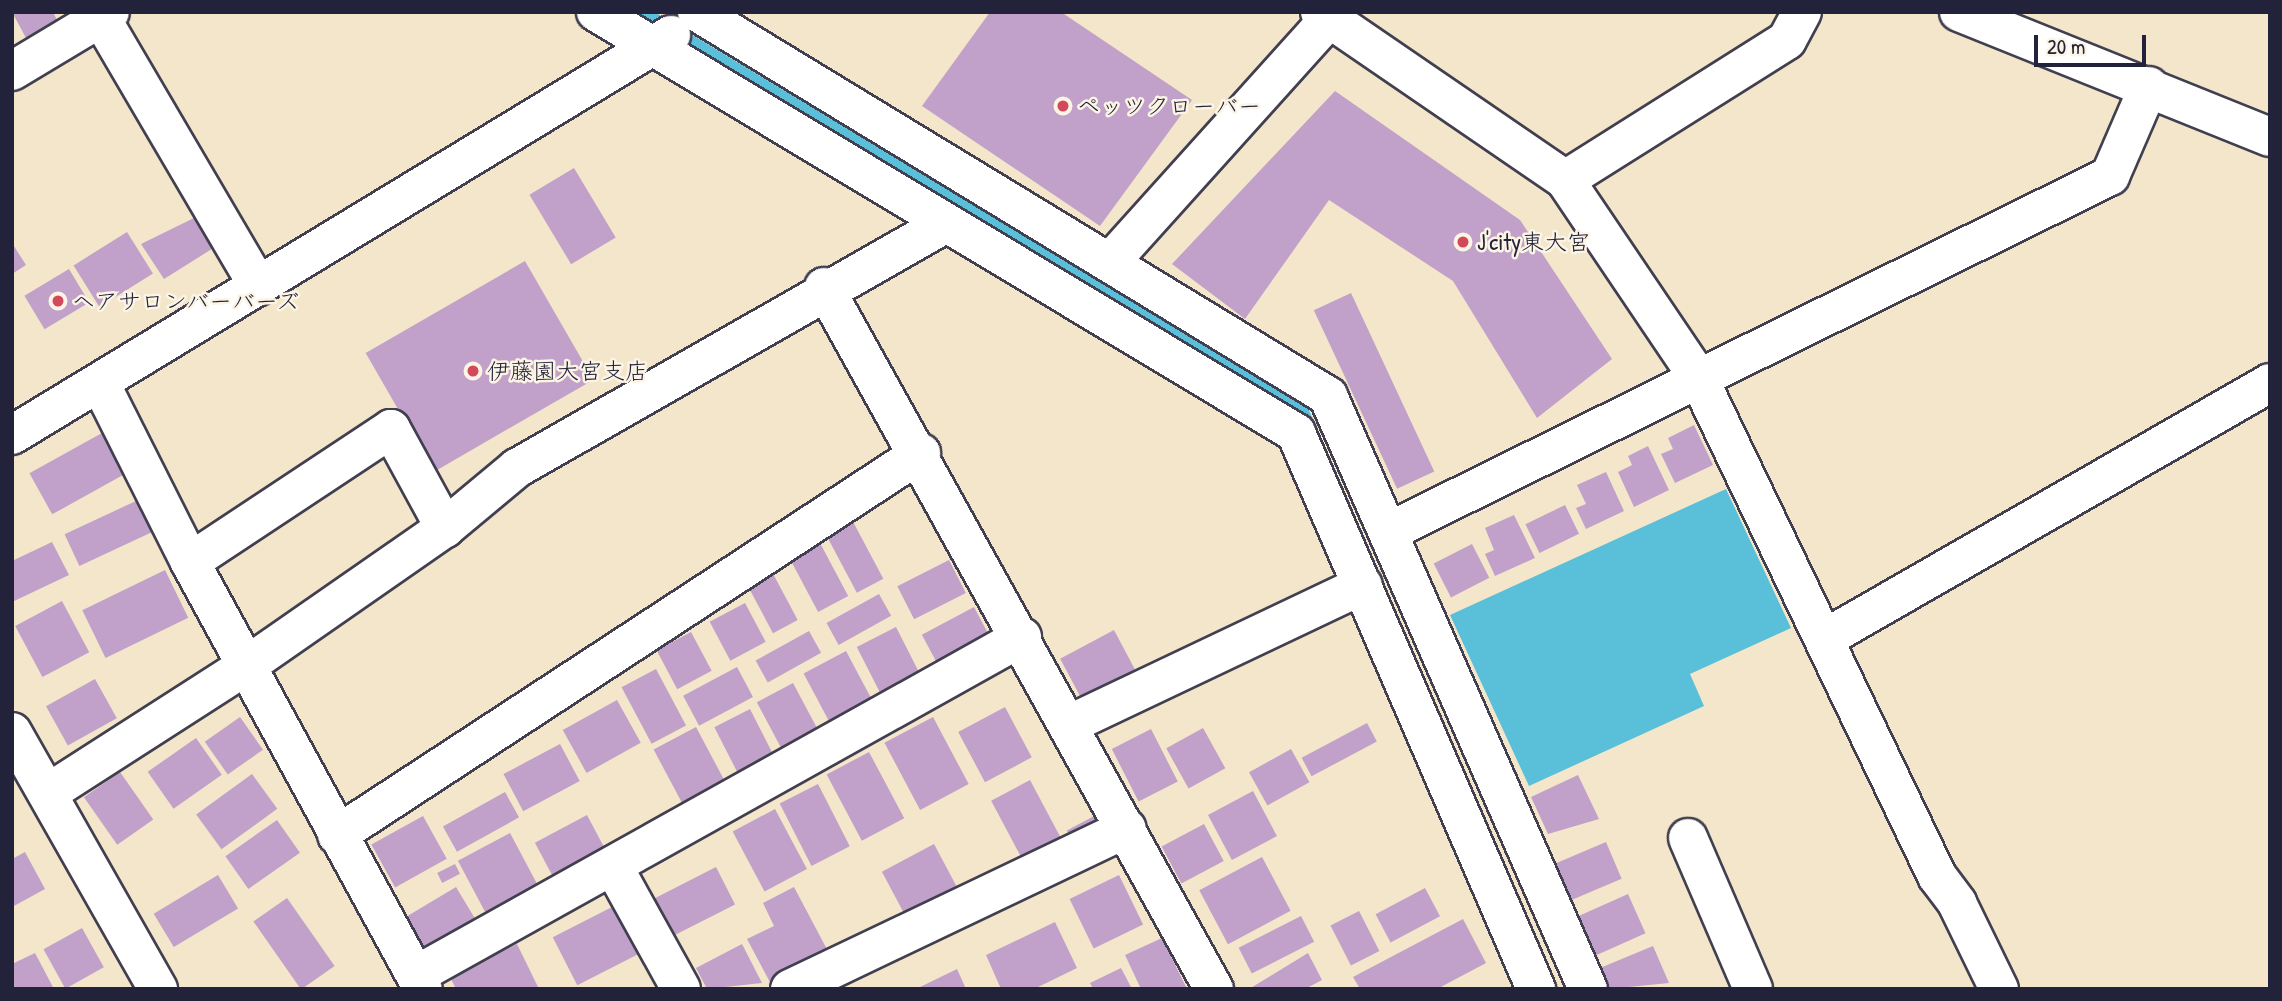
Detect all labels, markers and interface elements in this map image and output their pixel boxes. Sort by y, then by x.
scale bar [2037,21,2149,65]
text: 20 m [2047,32,2085,61]
place label: ペッツクローバー [1077,92,1261,120]
marker: ペッツクローバー [1055,98,1071,114]
place label: J'city東大宮 [1477,228,1590,256]
marker: J'city東大宮 [1455,234,1471,250]
place label: ヘアサロンバーバーズ [72,287,302,315]
marker: ヘアサロンバーバーズ [50,293,66,309]
place label: 伊藤園大宮支店 [487,357,648,385]
marker: 伊藤園大宮支店 [465,363,481,379]

